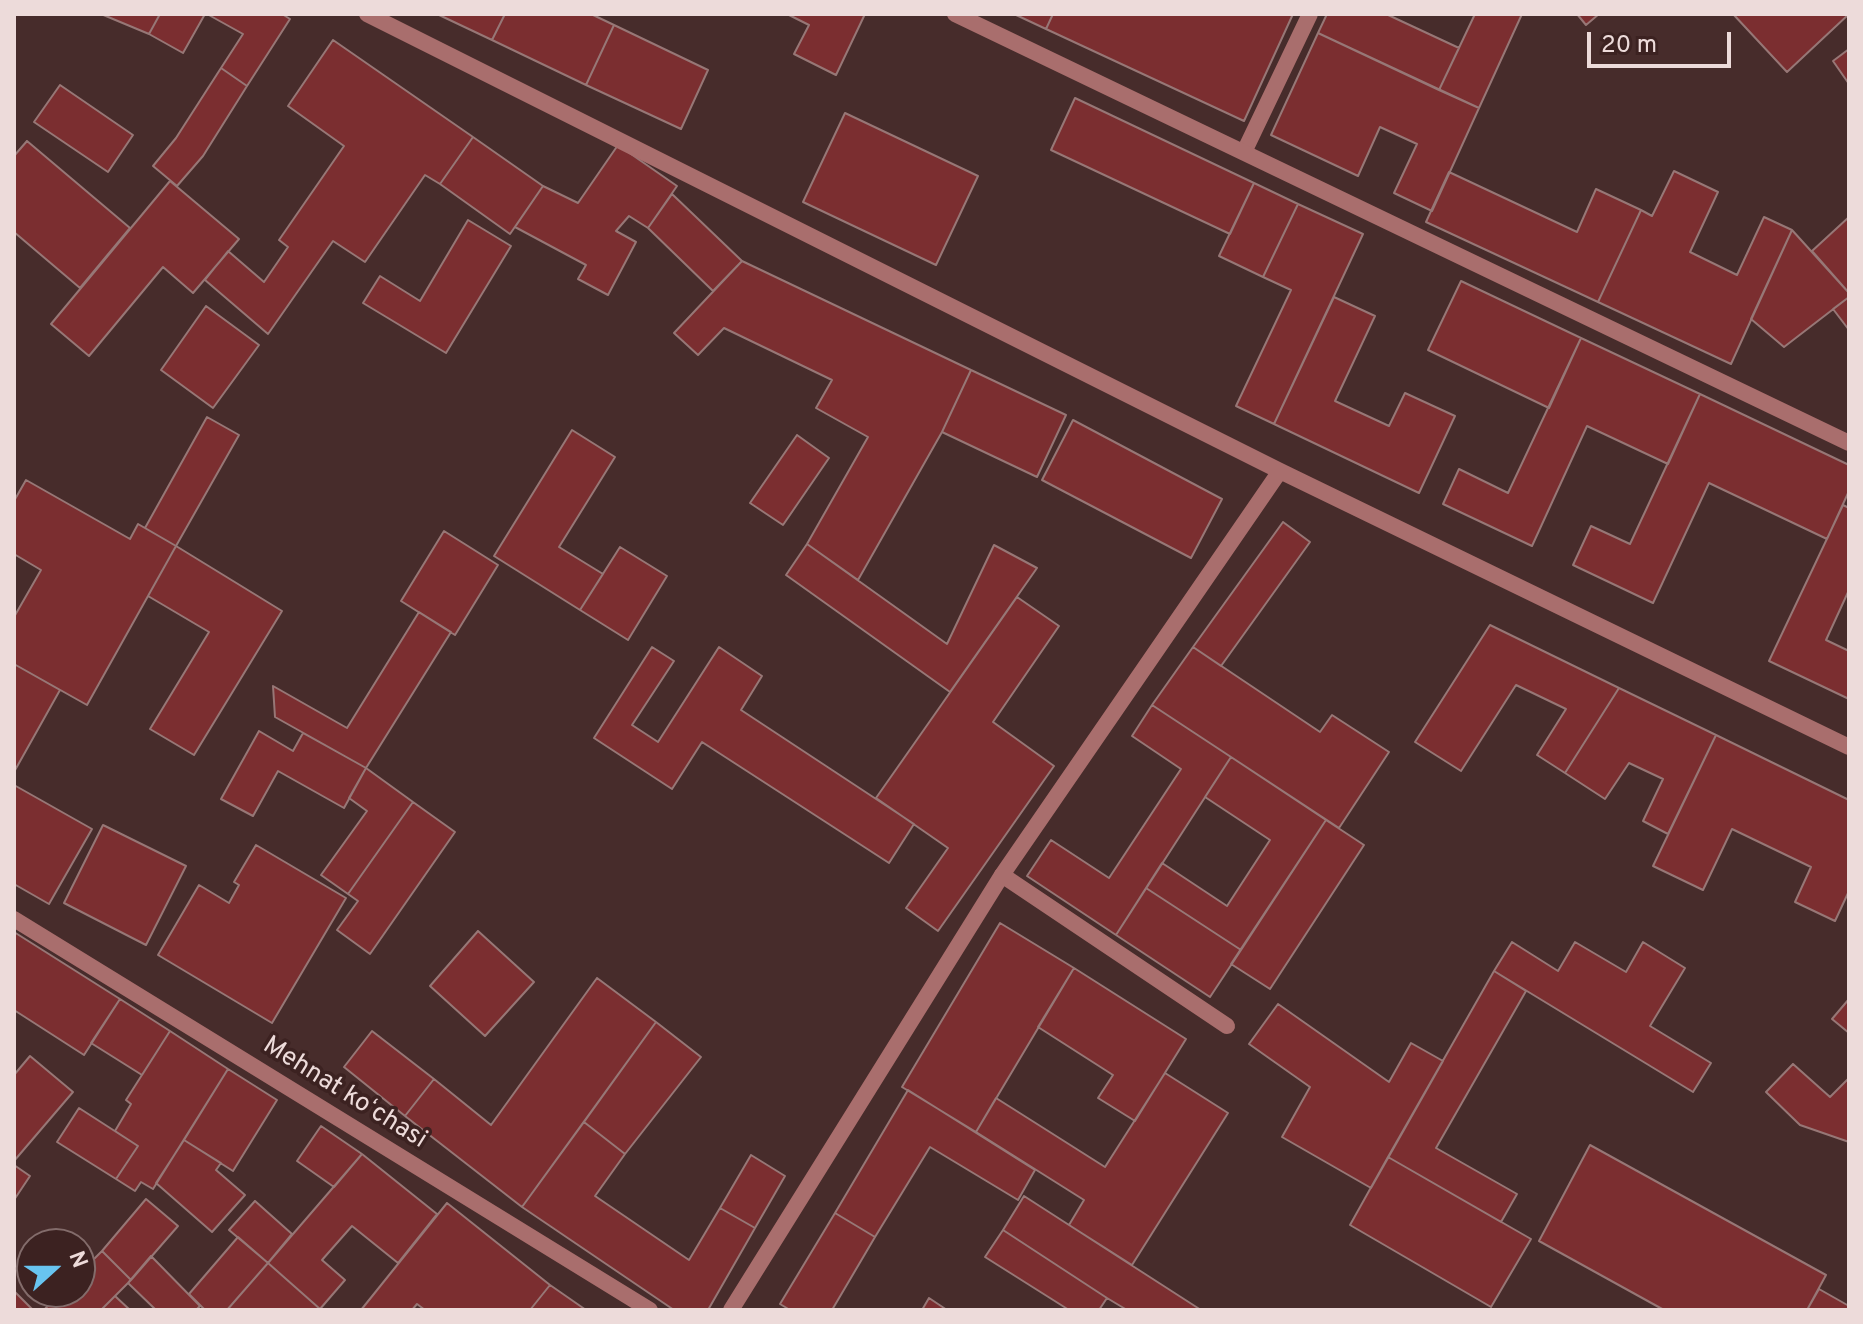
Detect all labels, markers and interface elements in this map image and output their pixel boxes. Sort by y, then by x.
scale bar [1591,16,1735,66]
text: 20 m [1601,31,1657,61]
street label: Mehnat koʻchasi [256,1031,432,1157]
north arrow [16,1228,96,1308]
text: N [62,1248,92,1272]

